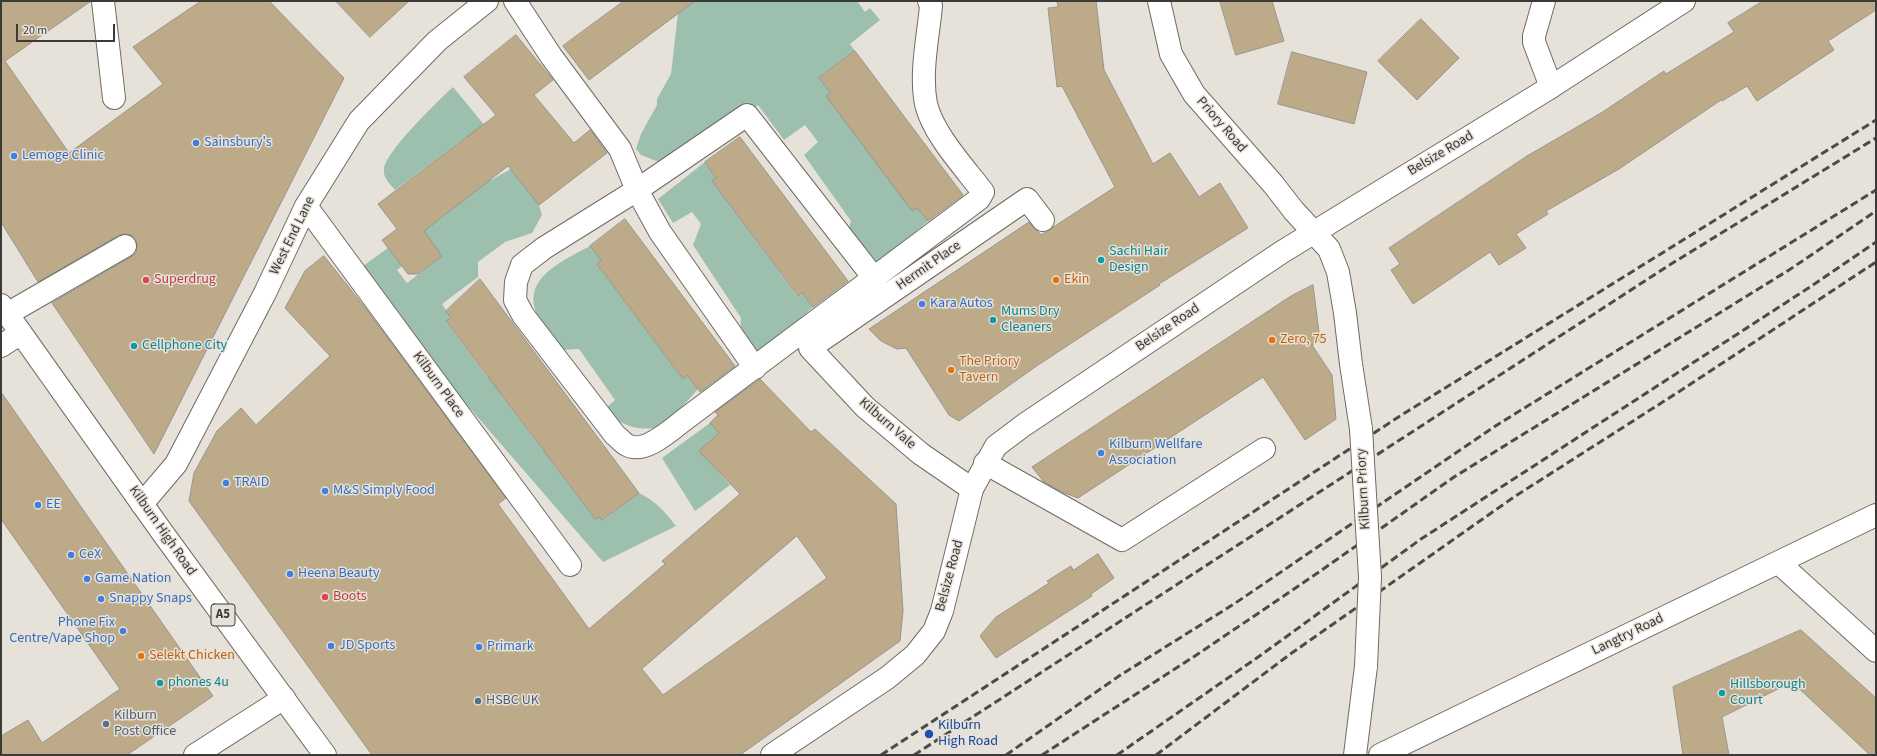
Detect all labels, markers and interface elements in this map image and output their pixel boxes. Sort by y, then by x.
scale bar [18,16,117,42]
text: 20 m [23,22,47,39]
street label: Priory Road [1192,94,1250,156]
street label: Belsize Road [1405,128,1477,180]
place label: Sainsbury's [204,135,272,151]
marker: Sainsbury's [191,138,201,148]
place label: Lemoge Clinic [22,148,104,164]
marker: Lemoge Clinic [9,151,19,161]
street label: West End Lane [267,194,319,278]
street label: Hermit Place [893,238,965,294]
place label: Sachi Hair Design [1109,244,1168,276]
marker: Sachi Hair Design [1096,255,1106,265]
place label: Superdrug [154,272,216,288]
place label: Ekin [1064,272,1089,288]
marker: Superdrug [141,275,151,285]
marker: Ekin [1051,275,1061,285]
place label: Kara Autos [930,296,993,312]
marker: Kara Autos [917,299,927,309]
street label: Belsize Road [1133,300,1203,356]
place label: Mums Dry Cleaners [1001,304,1059,336]
marker: Mums Dry Cleaners [988,315,998,325]
place label: Zero, 75 [1280,332,1327,348]
marker: Zero, 75 [1267,335,1277,345]
place label: Cellphone City [142,338,227,354]
marker: Cellphone City [129,341,139,351]
street label: Kilburn Place [408,349,468,421]
place label: The Priory Tavern [959,354,1019,386]
marker: The Priory Tavern [946,365,956,375]
street label: Kilburn Vale [855,395,919,453]
place label: Kilburn Wellfare Association [1109,437,1202,470]
marker: Kilburn Wellfare Association [1096,448,1106,458]
street label: Kilburn Priory [1353,448,1375,530]
place label: TRAID [234,475,269,491]
marker: TRAID [221,478,231,488]
street label: Kilburn High Road [125,483,199,579]
place label: M&S Simply Food [333,483,435,499]
marker: M&S Simply Food [320,486,330,496]
place label: EE [46,497,61,513]
marker: EE [33,500,43,510]
street label: Belsize Road [932,538,968,614]
place label: CeX [79,547,101,563]
marker: CeX [66,550,76,560]
place label: Heena Beauty [298,566,379,582]
marker: Heena Beauty [285,569,295,579]
place label: Game Nation [95,571,171,587]
marker: Game Nation [82,574,92,584]
place label: Boots [333,589,367,605]
place label: Snappy Snaps [109,591,192,607]
marker: Boots [320,592,330,602]
marker: Snappy Snaps [96,594,106,604]
road number: A5 [211,604,235,626]
street label: Langtry Road [1589,610,1667,660]
place label: Phone Fix Centre/Vape Shop [9,615,115,648]
marker: Phone Fix Centre/Vape Shop [118,626,128,636]
place label: JD Sports [339,638,395,654]
place label: Primark [487,639,534,655]
marker: JD Sports [326,641,336,651]
marker: Primark [474,642,484,652]
place label: Selekt Chicken [149,648,235,664]
marker: Selekt Chicken [136,651,146,661]
place label: phones 4u [168,675,229,691]
place label: Hillsborough Court [1730,677,1806,710]
marker: phones 4u [155,678,165,688]
marker: Hillsborough Court [1717,688,1727,698]
place label: HSBC UK [486,693,539,709]
marker: HSBC UK [473,696,483,706]
place label: Kilburn Post Office [114,708,176,740]
place label: Kilburn High Road [938,718,998,750]
marker: Kilburn Post Office [101,719,111,729]
marker: Kilburn High Road [923,728,935,740]

